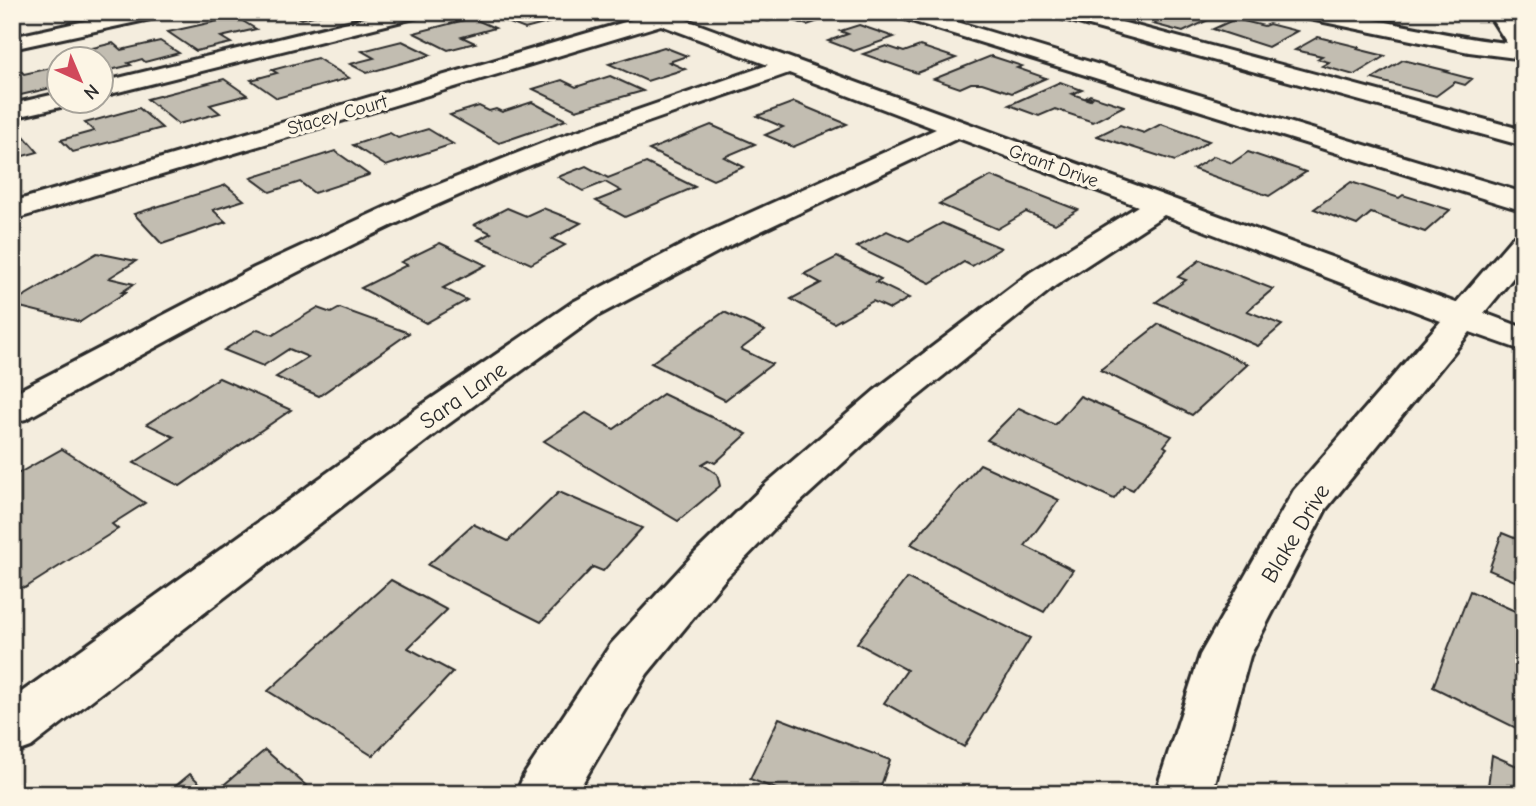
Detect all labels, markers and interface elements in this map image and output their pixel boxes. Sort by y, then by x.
north arrow [46,46,116,116]
text: N [79,79,103,104]
street label: Stacey Court [285,90,390,140]
street label: Grant Drive [1006,140,1101,192]
street label: Sara Lane [415,356,512,435]
street label: Blake Drive [1255,479,1335,588]

